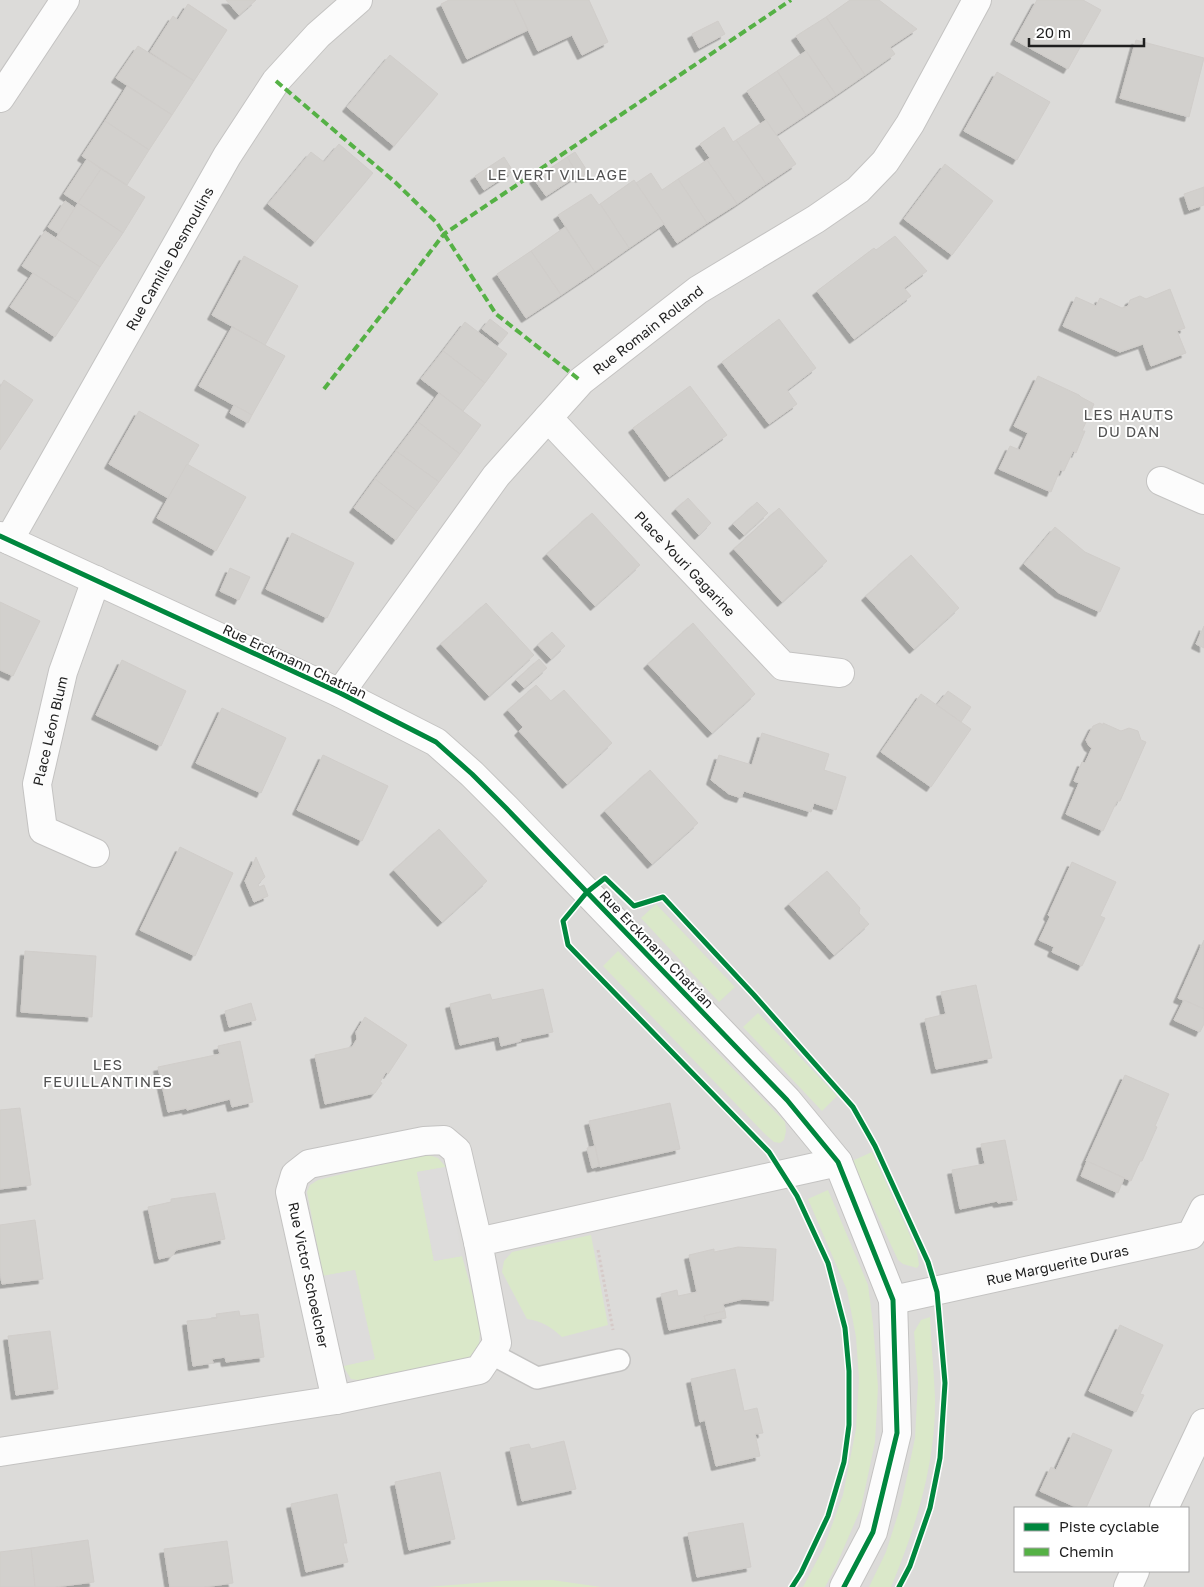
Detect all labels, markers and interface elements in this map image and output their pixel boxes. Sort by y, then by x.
scale bar [1029,15,1144,47]
text: 20 m [1036,23,1071,41]
district label: LE VERT VILLAGE [488,165,628,183]
street label: Rue Camille Desmoulins [121,183,216,333]
street label: Rue Romain Rolland [589,281,706,378]
district label: LES HAUTS DU DAN [1084,405,1174,440]
street label: Place Youri Gagarine [632,507,739,619]
street label: Rue Erckmann Chatrian [220,620,370,702]
street label: Place Léon Blum [28,674,70,787]
street label: Rue Erckmann Chatrian [596,887,718,1011]
district label: LES FEUILLANTINES [43,1055,173,1090]
street label: Rue Victor Schoelcher [285,1200,333,1350]
street label: Rue Marguerite Duras [984,1240,1130,1288]
legend [1014,1507,1189,1572]
text: Piste cyclable [1059,1517,1160,1535]
text: Chemin [1059,1542,1114,1560]

